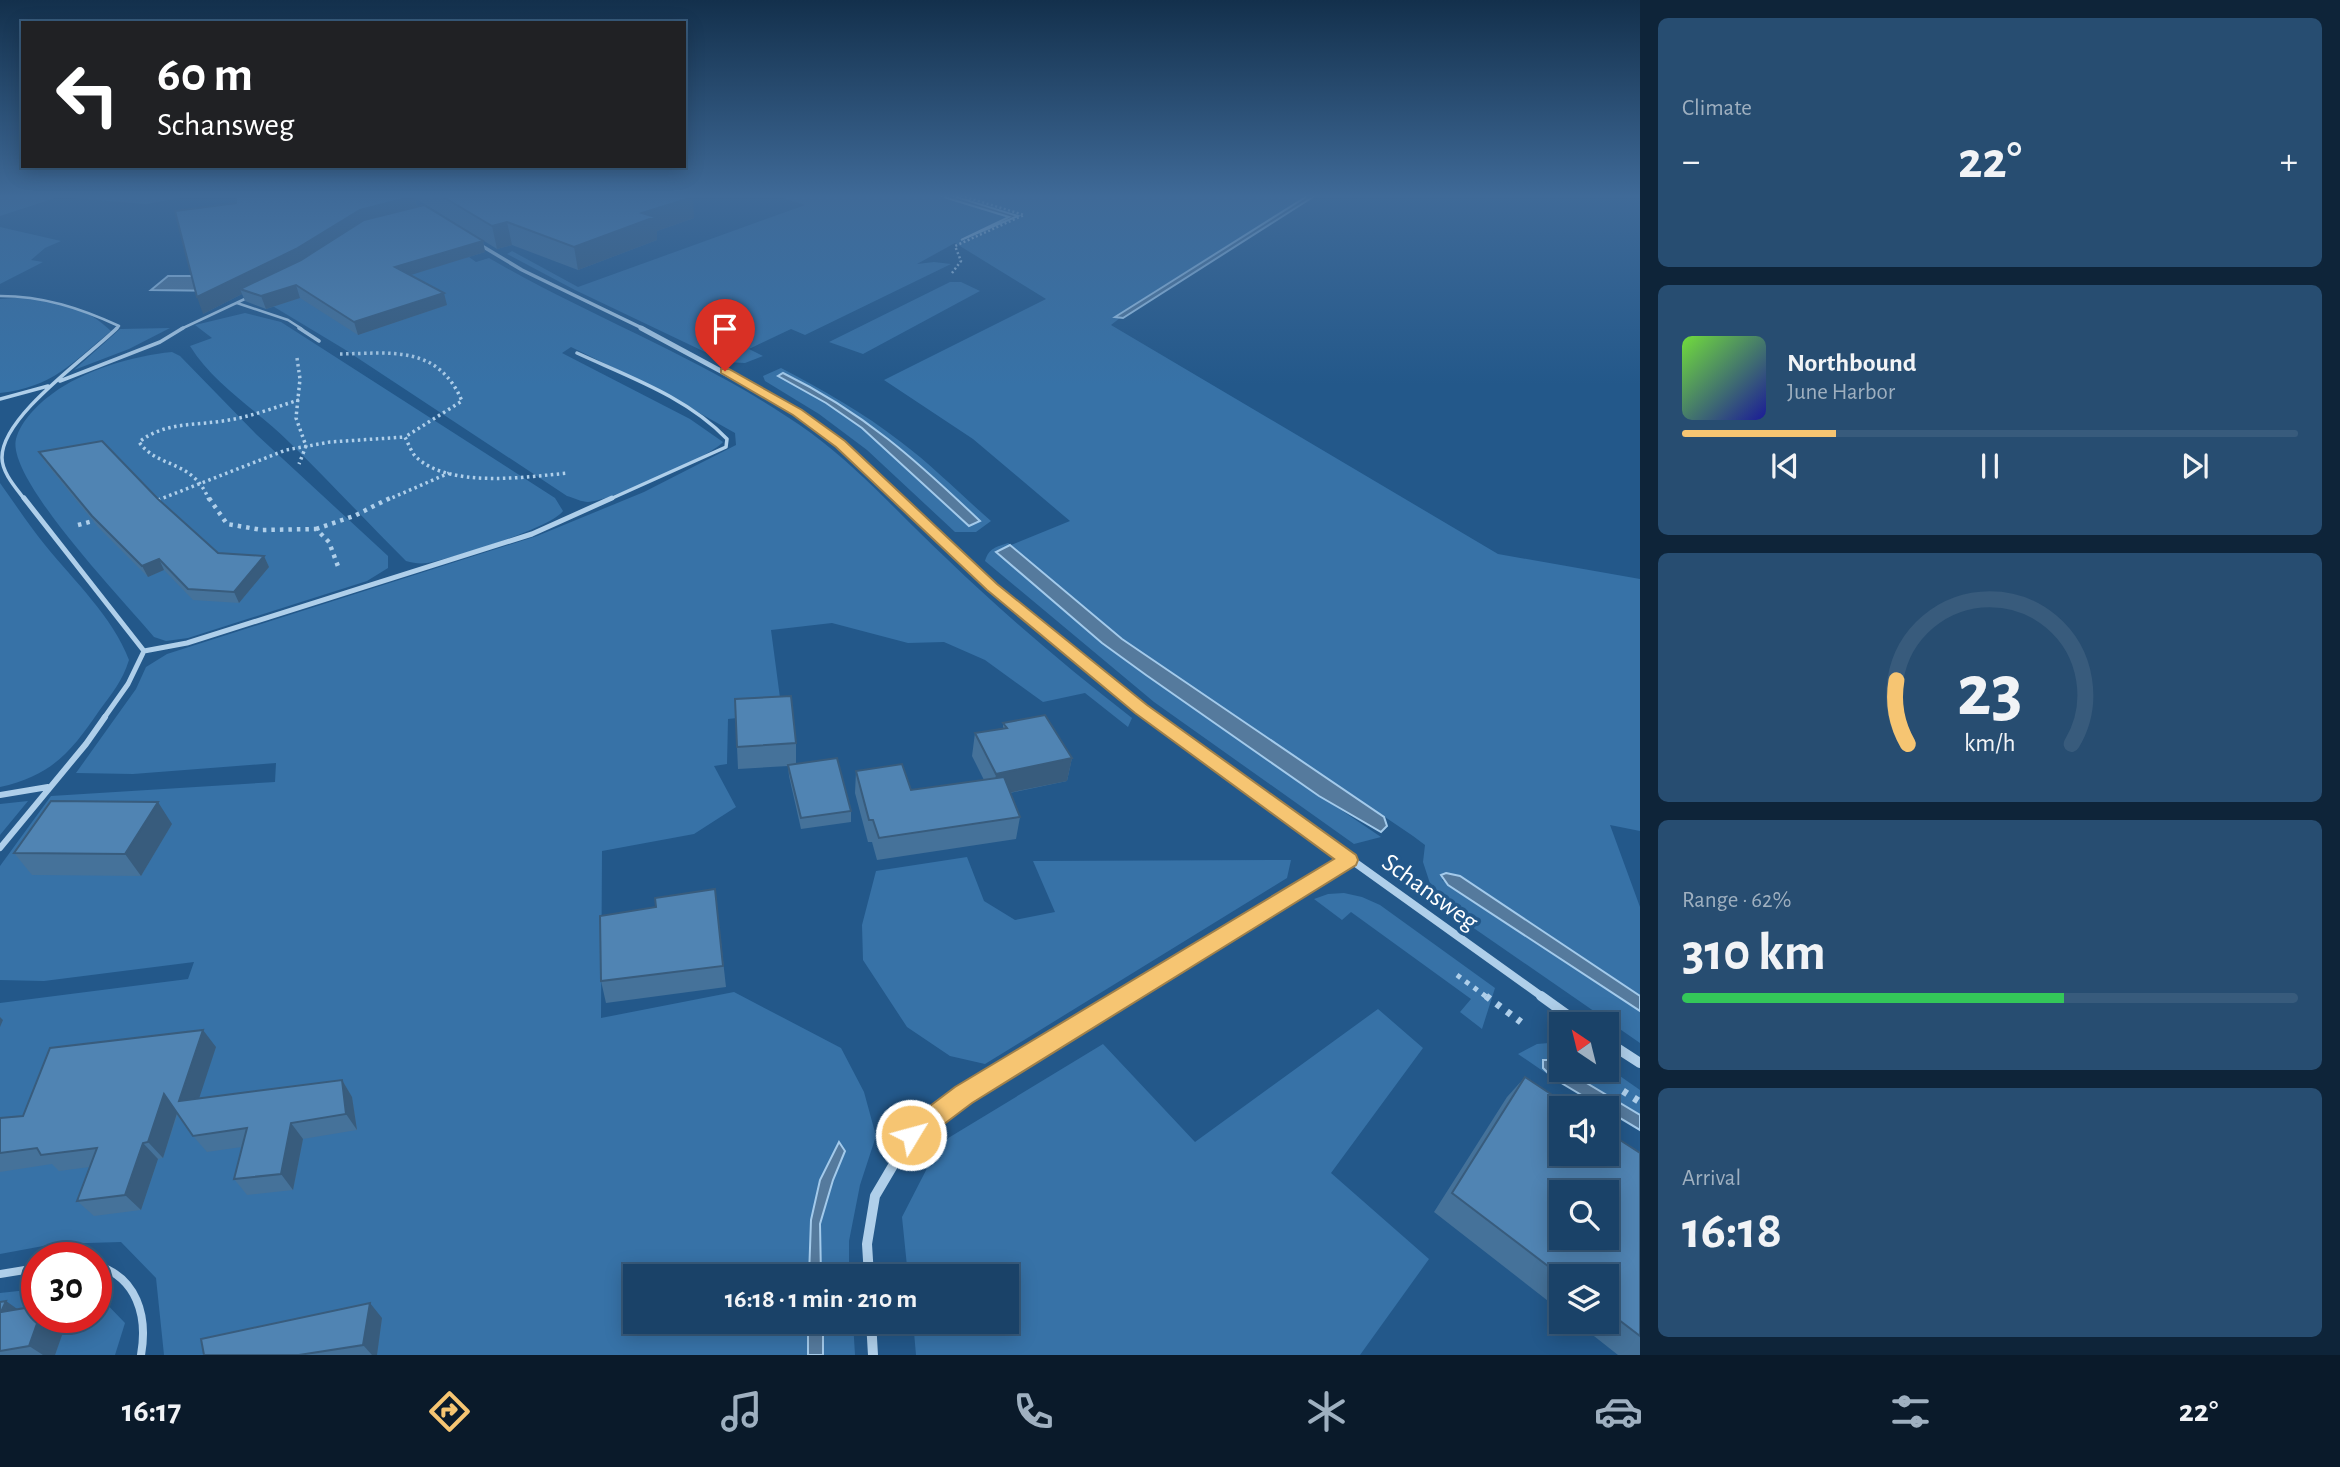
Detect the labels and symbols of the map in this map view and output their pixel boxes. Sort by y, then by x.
pin [695,299,755,371]
street label: Schansweg [1377,849,1483,936]
north arrow [1549,1012,1619,1082]
position arrow [874,1098,948,1172]
speed limit sign: 30 [21,1242,112,1333]

